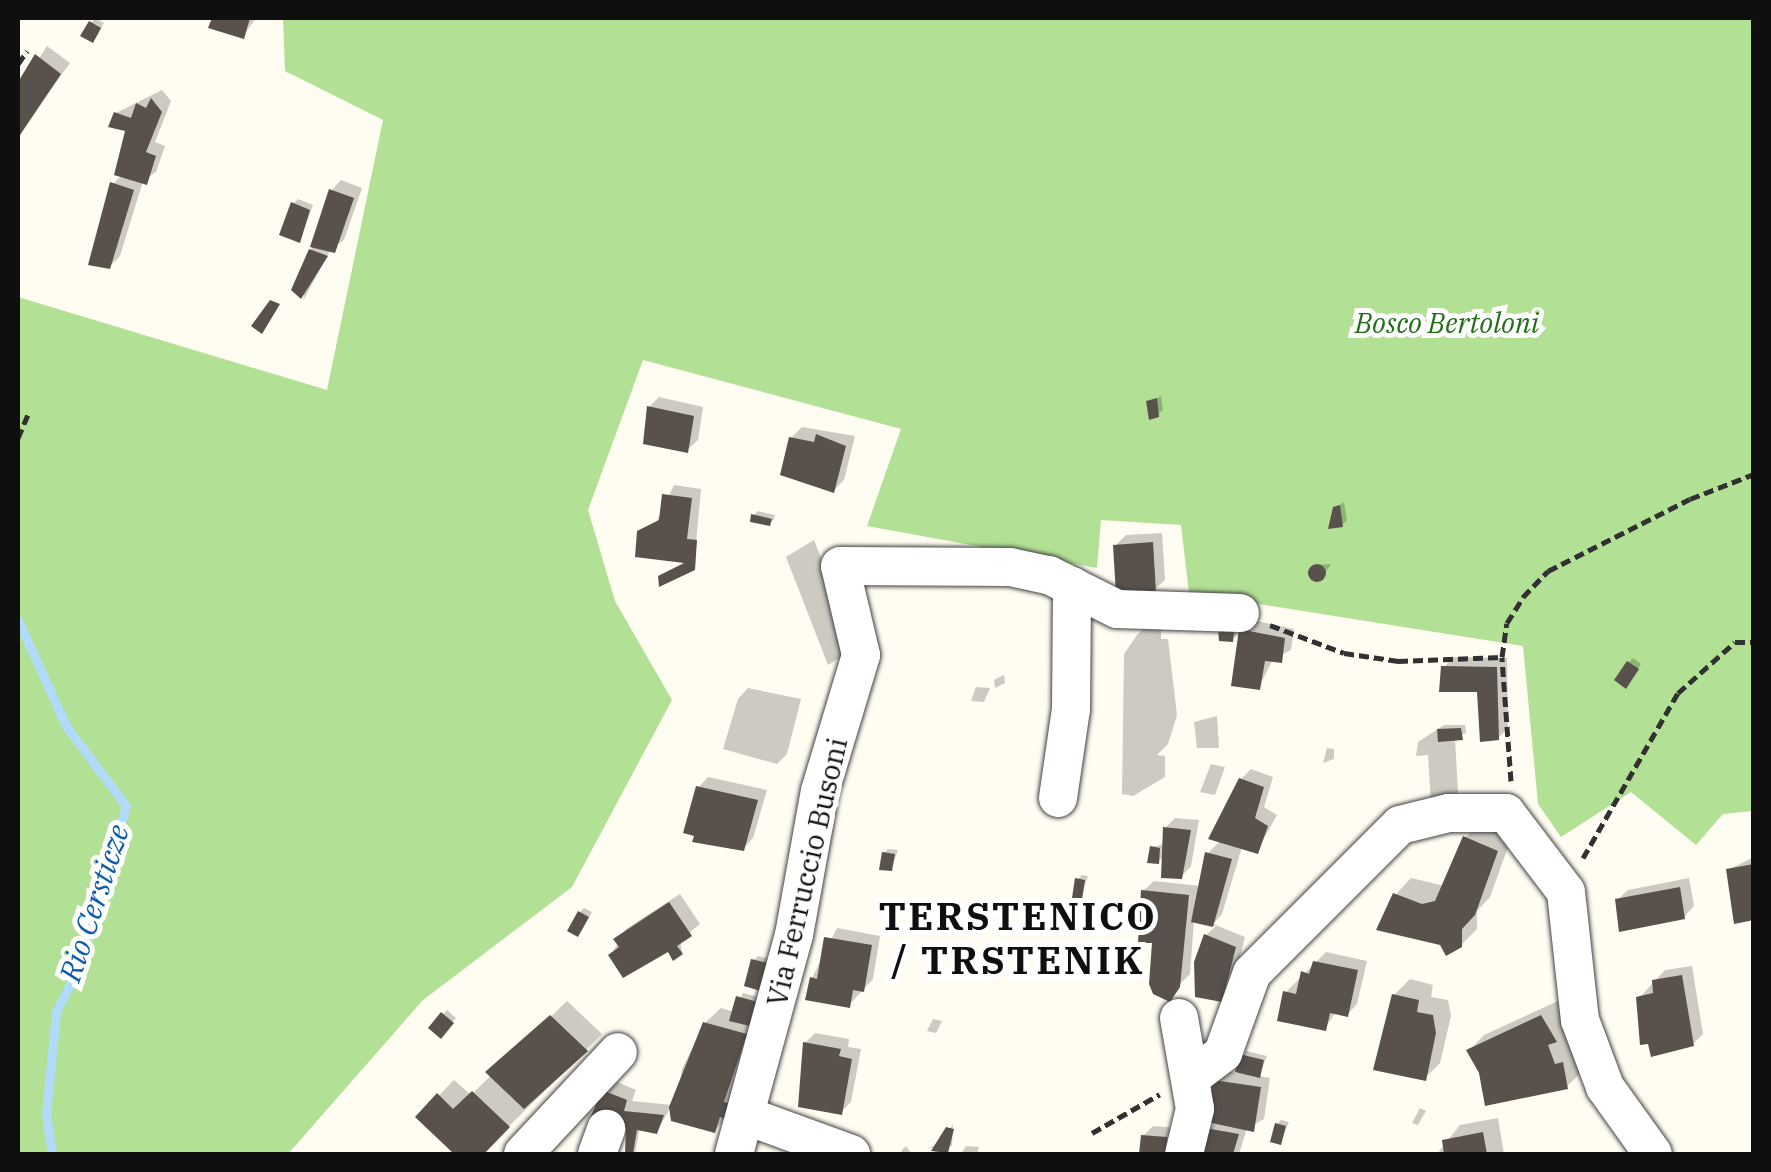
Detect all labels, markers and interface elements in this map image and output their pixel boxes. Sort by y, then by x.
park label: Bosco Bertoloni [1355,306,1539,340]
street label: Via Ferruccio Busoni [760,735,854,1009]
water label: Rio Cersticze [52,820,136,986]
district label: TERSTENICO / TRSTENIK [879,893,1157,982]

